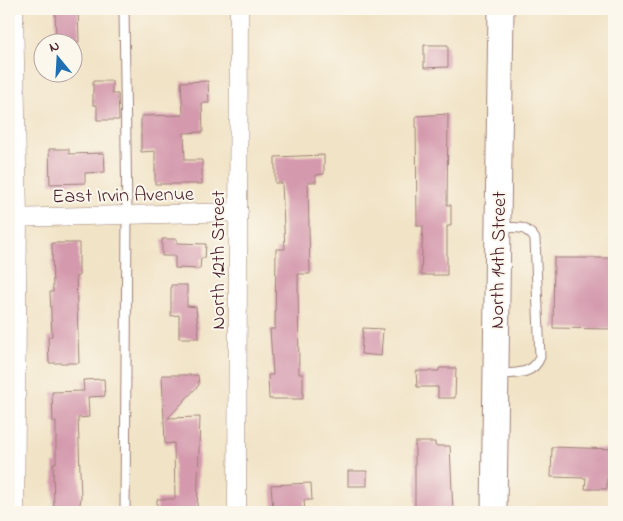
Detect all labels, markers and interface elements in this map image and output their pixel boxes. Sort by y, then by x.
north arrow [32,32,82,82]
text: N [47,36,62,59]
street label: East Irvin Avenue [52,181,194,212]
street label: North 12th Street [205,190,234,330]
street label: North 14th Street [484,191,515,329]

